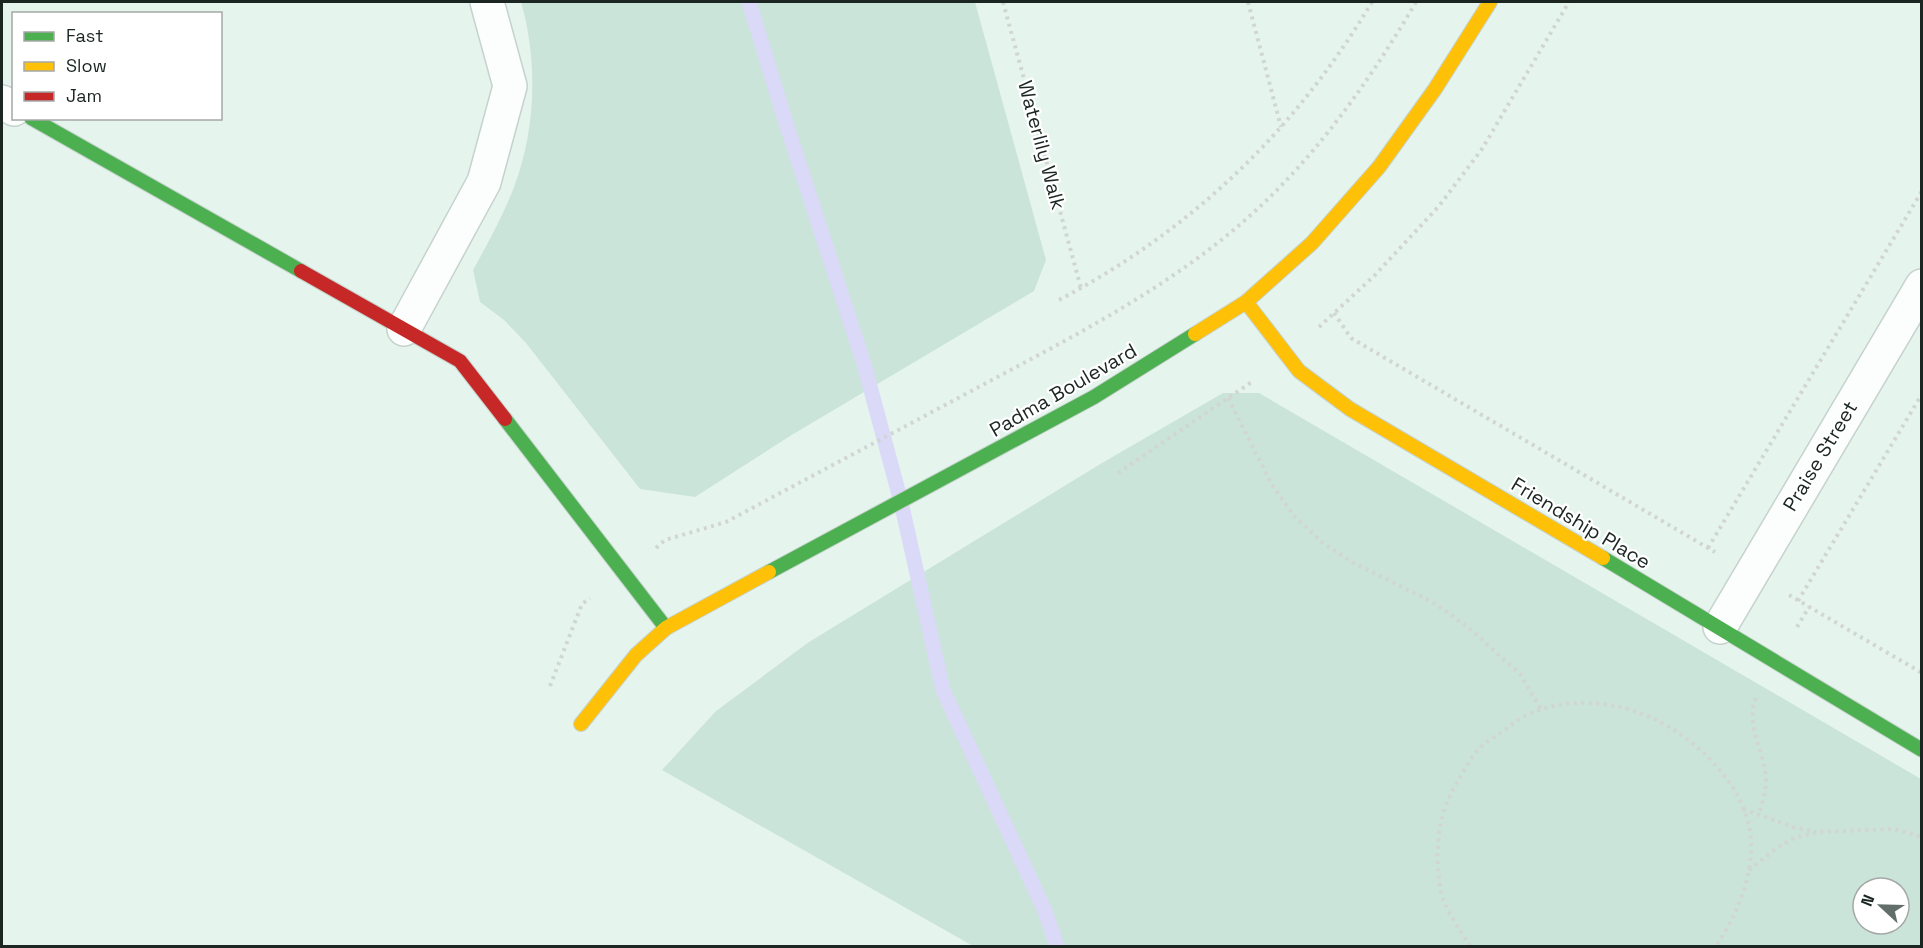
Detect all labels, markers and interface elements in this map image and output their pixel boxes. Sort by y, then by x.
legend [12,12,222,120]
text: Fast [66,24,103,47]
text: Slow [66,54,107,77]
street label: Waterlily Walk [1012,78,1072,213]
text: Jam [66,84,102,107]
street label: Padma Boulevard [985,337,1141,443]
street label: Praise Street [1777,396,1863,516]
street label: Friendship Place [1507,471,1655,575]
north arrow [1851,876,1911,936]
text: N [1856,892,1879,909]

